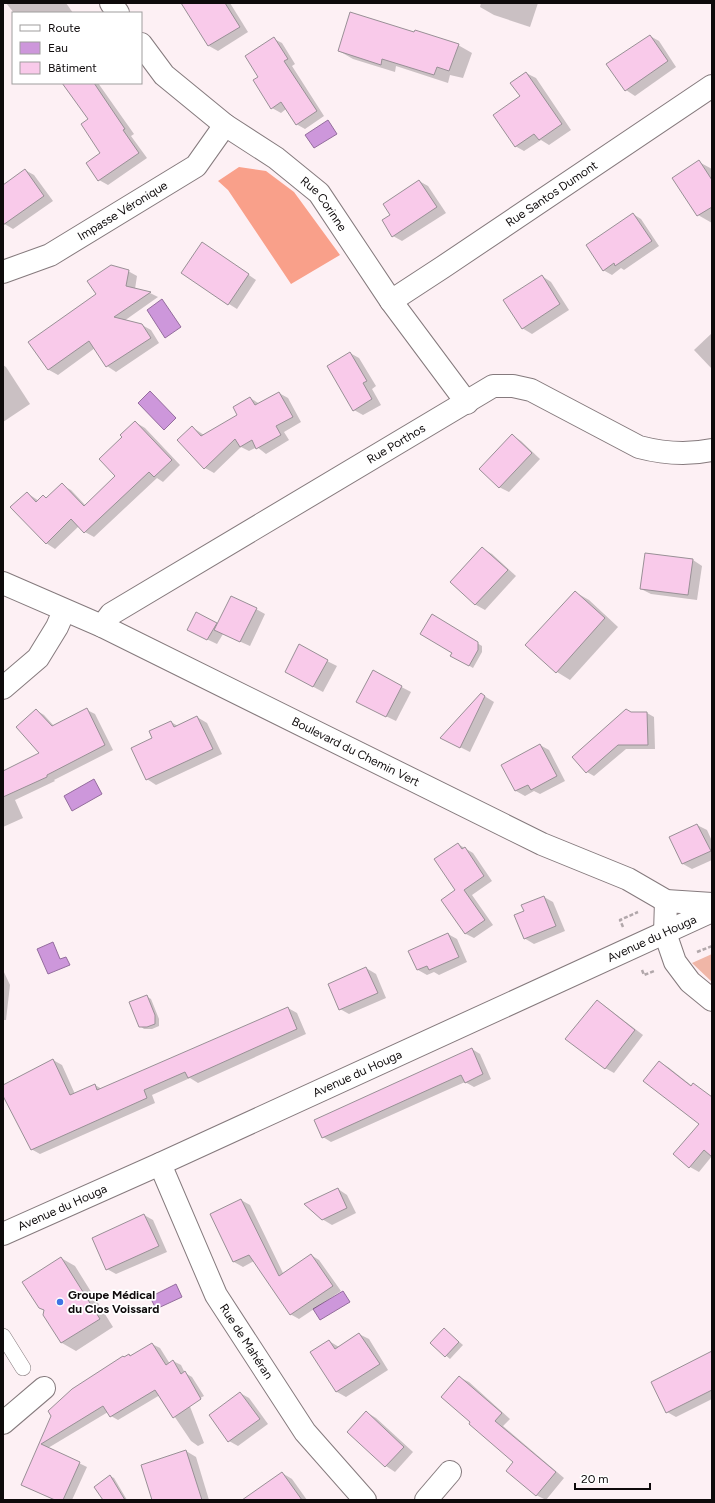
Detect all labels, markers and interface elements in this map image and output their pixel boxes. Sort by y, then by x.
legend [12,12,142,84]
text: Route [48,21,81,35]
text: Eau [48,41,68,55]
text: Bâtiment [48,61,97,75]
street label: Rue Santos Dumont [503,158,600,230]
street label: Rue Corinne [298,174,350,234]
street label: Impasse Véronique [75,178,170,243]
street label: Rue Porthos [364,421,428,467]
street label: Boulevard du Chemin Vert [289,714,422,789]
street label: Avenue du Houga [605,912,699,965]
street label: Avenue du Houga [311,1047,404,1100]
street label: Avenue du Houga [16,1182,109,1234]
place label: Groupe Médical du Clos Voissard [68,1288,159,1316]
marker: Groupe Médical du Clos Voissard [55,1297,65,1307]
street label: Rue de Mahéran [217,1301,276,1382]
scale bar [575,1465,650,1491]
text: 20 m [581,1472,609,1486]

